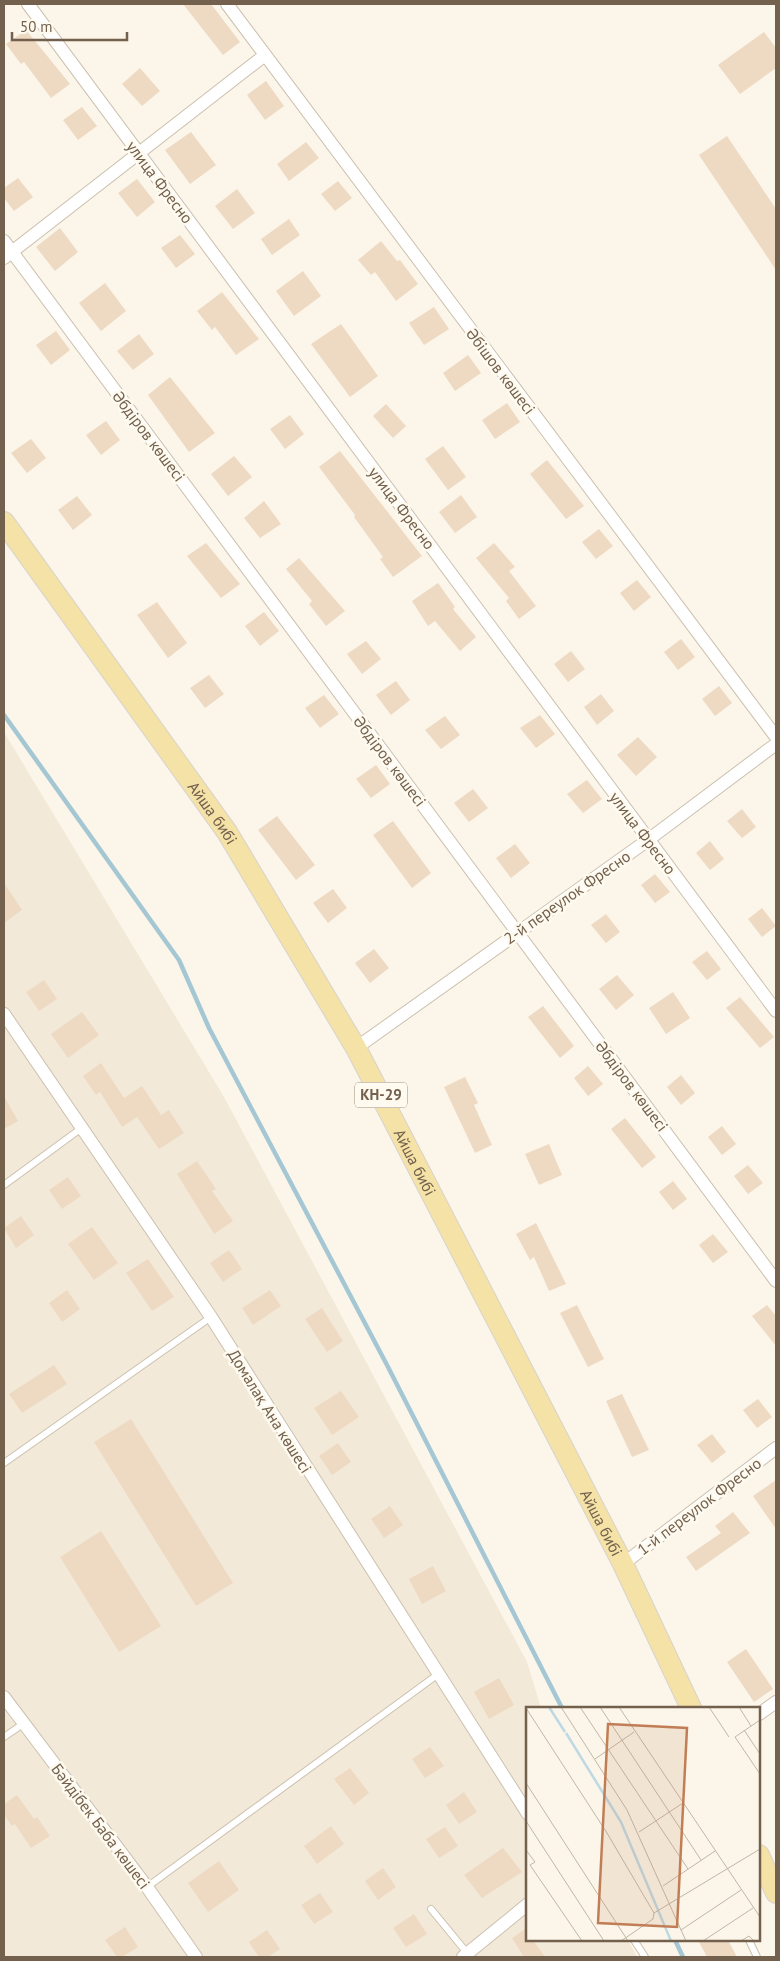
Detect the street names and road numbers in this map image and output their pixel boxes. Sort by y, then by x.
street label: улица Фресно [122,137,198,227]
street label: Әбішов көшесі [462,324,540,418]
street label: Әбдіров көшесі [108,387,190,485]
street label: улица Фресно [364,463,440,553]
street label: Әбдіров көшесі [349,712,431,810]
street label: Айша бибі [184,777,242,848]
street label: улица Фресно [605,788,681,878]
street label: 2-й переулок Фресно [500,846,634,948]
street label: Әбдіров көшесі [591,1037,673,1135]
road number: КН-29 [355,1082,407,1108]
street label: Айша бибі [390,1125,441,1199]
street label: Домалақ Ана көшесі [224,1345,316,1477]
street label: 1-й переулок Фресно [633,1453,765,1559]
street label: Айша бибі [576,1486,627,1559]
street label: Бәйдібек Баба көшесі [47,1759,155,1893]

